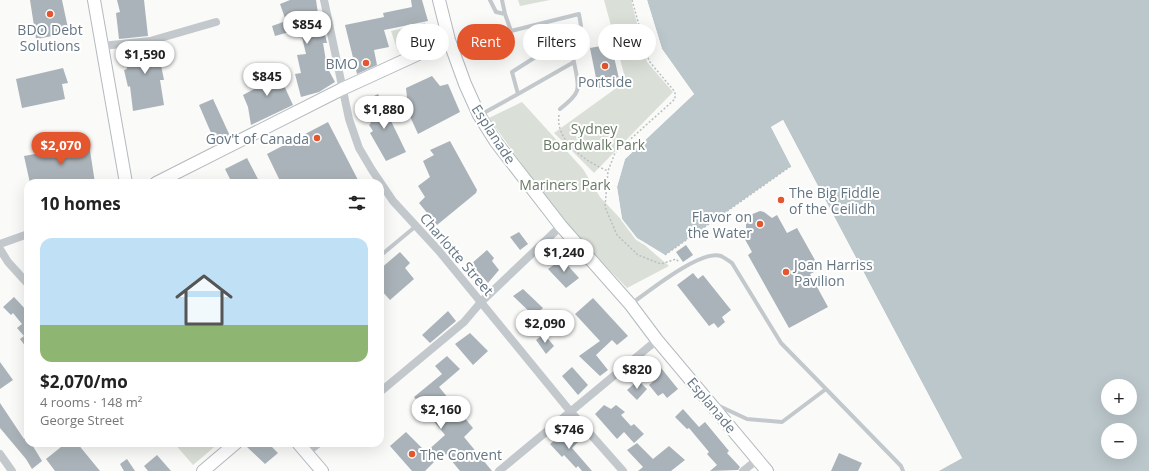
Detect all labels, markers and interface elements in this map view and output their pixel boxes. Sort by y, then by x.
marker: BDO Debt Solutions [45,9,55,19]
pin: $854 [283,11,331,45]
text: $854 [292,15,322,33]
place label: BDO Debt Solutions [17,20,83,55]
chip: Buy [396,24,449,60]
chip: Rent [457,24,515,60]
chip: Filters [523,24,590,60]
chip: New [598,24,656,60]
pin: $1,590 [112,41,178,75]
text: $1,590 [125,45,165,63]
place label: BMO [325,54,358,73]
marker: BMO [361,58,371,68]
marker: Portside [600,61,610,71]
pin: $845 [243,63,291,97]
text: $845 [252,67,282,85]
place label: Portside [578,72,632,91]
pin: $1,880 [351,96,417,130]
text: $1,880 [364,100,404,118]
street label: Esplanade [468,101,520,167]
park label: Sydney Boardwalk Park [543,119,646,154]
place label: Gov't of Canada [206,129,309,148]
pin: $2,070 [28,132,94,166]
marker: Gov't of Canada [312,133,322,143]
text: $2,070 [41,136,81,154]
park label: Mariners Park [519,175,611,194]
place label: The Big Fiddle of the Ceilidh [789,183,880,218]
text: 10 homes [40,192,121,215]
icon: filters [346,192,368,214]
marker: The Big Fiddle of the Ceilidh [776,195,786,205]
place label: Flavor on the Water [688,207,752,242]
street label: Charlotte Street [416,209,498,299]
marker: Flavor on the Water [755,219,765,229]
pin: $1,240 [531,239,597,273]
text: $1,240 [544,243,584,261]
place label: Joan Harriss Pavilion [792,255,873,290]
icon: home [168,264,240,336]
marker: Joan Harriss Pavilion [781,267,791,277]
pin: $2,090 [512,310,578,344]
text: $2,090 [525,314,565,332]
pin: $820 [613,356,661,390]
text: $820 [622,360,652,378]
text: $2,070/mo [40,370,128,393]
street label: Esplanade [683,373,741,437]
map controls [1101,379,1137,459]
button: + [1101,379,1137,415]
text: 4 rooms · 148 m² [40,393,142,411]
pin: $2,160 [408,396,474,430]
text: $2,160 [421,400,461,418]
text: George Street [40,411,124,429]
pin: $746 [545,416,593,450]
text: $746 [554,420,584,438]
button: − [1101,423,1137,459]
place label: The Convent [420,445,502,464]
marker: The Convent [407,449,417,459]

